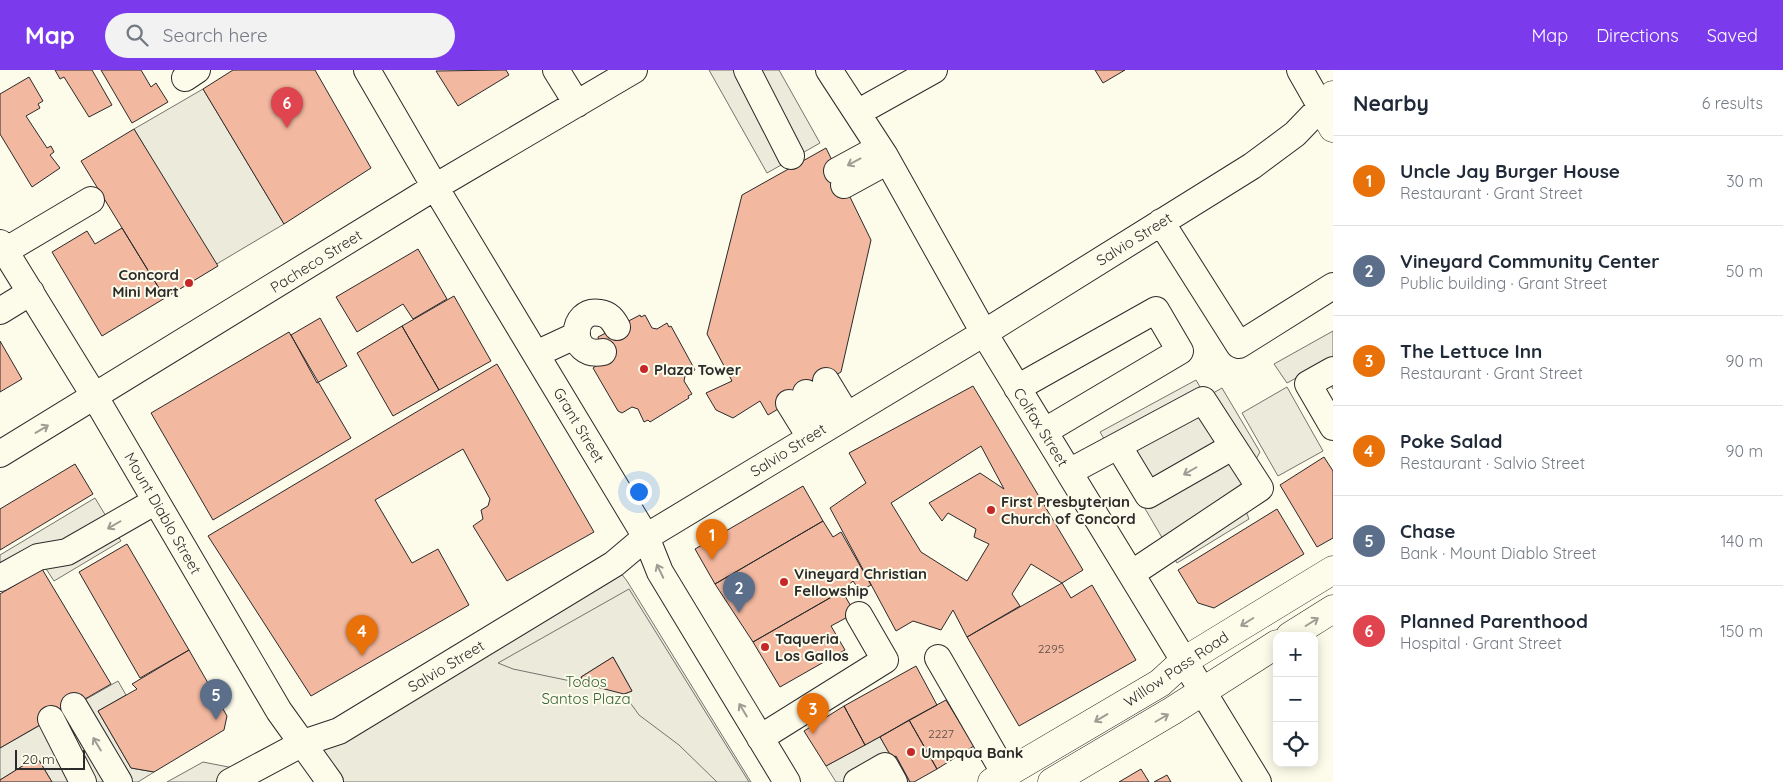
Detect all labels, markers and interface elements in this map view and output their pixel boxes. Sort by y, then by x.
search box [105,13,455,58]
text: Map [25,20,75,50]
icon: search [123,21,151,49]
text: Search here [163,23,268,47]
text: Map [1531,24,1568,47]
text: Directions [1596,24,1679,47]
text: Saved [1707,24,1758,47]
pin: 6 [271,87,303,128]
text: Nearby [1353,90,1429,116]
text: 6 results [1702,93,1763,113]
one-way arrow [847,158,862,167]
text: Uncle Jay Burger House [1400,159,1620,183]
text: 1 [1366,171,1372,191]
text: 30 m [1726,171,1763,191]
text: Restaurant · Grant Street [1400,183,1583,203]
street label: Salvio Street [1093,208,1175,270]
street label: Pacheco Street [267,225,365,297]
text: Vineyard Community Center [1400,249,1660,273]
text: 2 [1364,261,1374,281]
text: 50 m [1726,261,1763,281]
place label: Concord Mini Mart [112,265,179,301]
text: Public building · Grant Street [1400,273,1608,293]
marker: Concord Mini Mart [183,277,195,289]
text: The Lettuce Inn [1400,339,1542,363]
text: 3 [1365,351,1373,371]
text: 90 m [1726,351,1763,371]
place label: Plaza Tower [654,360,742,379]
marker: Plaza Tower [638,363,650,375]
text: Restaurant · Grant Street [1400,363,1583,383]
street label: Grant Street [549,384,609,466]
street label: Colfax Street [1009,384,1073,470]
street label: Salvio Street [747,419,829,481]
one-way arrow [34,423,48,433]
text: Poke Salad [1400,429,1502,453]
text: 4 [1364,441,1374,461]
text: 90 m [1726,441,1763,461]
street label: Mount Diablo Street [120,449,206,577]
text: Restaurant · Salvio Street [1400,453,1585,473]
one-way arrow [1184,466,1198,476]
your location [626,479,652,505]
place label: First Presbyterian Church of Concord [1001,492,1136,528]
marker: First Presbyterian Church of Concord [985,504,997,516]
pin: 1 [696,519,728,560]
text: Chase [1400,519,1455,543]
one-way arrow [107,521,121,531]
text: 5 [1364,531,1374,551]
text: 140 m [1720,531,1763,551]
text: Bank · Mount Diablo Street [1400,543,1596,563]
one-way arrow [655,564,664,579]
place label: Vineyard Christian Fellowship [794,564,927,600]
pin: 2 [723,572,755,613]
marker: Vineyard Christian Fellowship [778,576,790,588]
text: Planned Parenthood [1400,609,1588,633]
pin: 4 [346,615,378,656]
one-way arrow [1304,617,1318,627]
one-way arrow [1240,618,1254,628]
text: 6 [1365,621,1373,641]
text: 150 m [1720,621,1763,641]
street label: Willow Pass Road [1120,627,1232,711]
place label: Taqueria Los Gallos [775,629,849,665]
map controls [1273,632,1318,767]
button: + [1273,632,1318,677]
text: Hospital · Grant Street [1400,633,1562,653]
street label: Salvio Street [404,636,488,696]
marker: Taqueria Los Gallos [759,641,771,653]
house number: 2295 [1038,641,1064,656]
park label: Todos Santos Plaza [541,672,631,708]
button: − [1273,677,1318,722]
pin: 5 [200,679,232,720]
pin: 3 [797,693,829,734]
one-way arrow [738,704,748,718]
one-way arrow [1154,712,1168,722]
one-way arrow [1094,714,1108,724]
button: locate [1273,722,1318,767]
house number: 2227 [928,726,954,741]
one-way arrow [91,737,101,751]
place label: Umpqua Bank [921,743,1023,762]
marker: Umpqua Bank [905,746,917,758]
scale bar [15,747,85,770]
text: 20 m [22,750,55,768]

